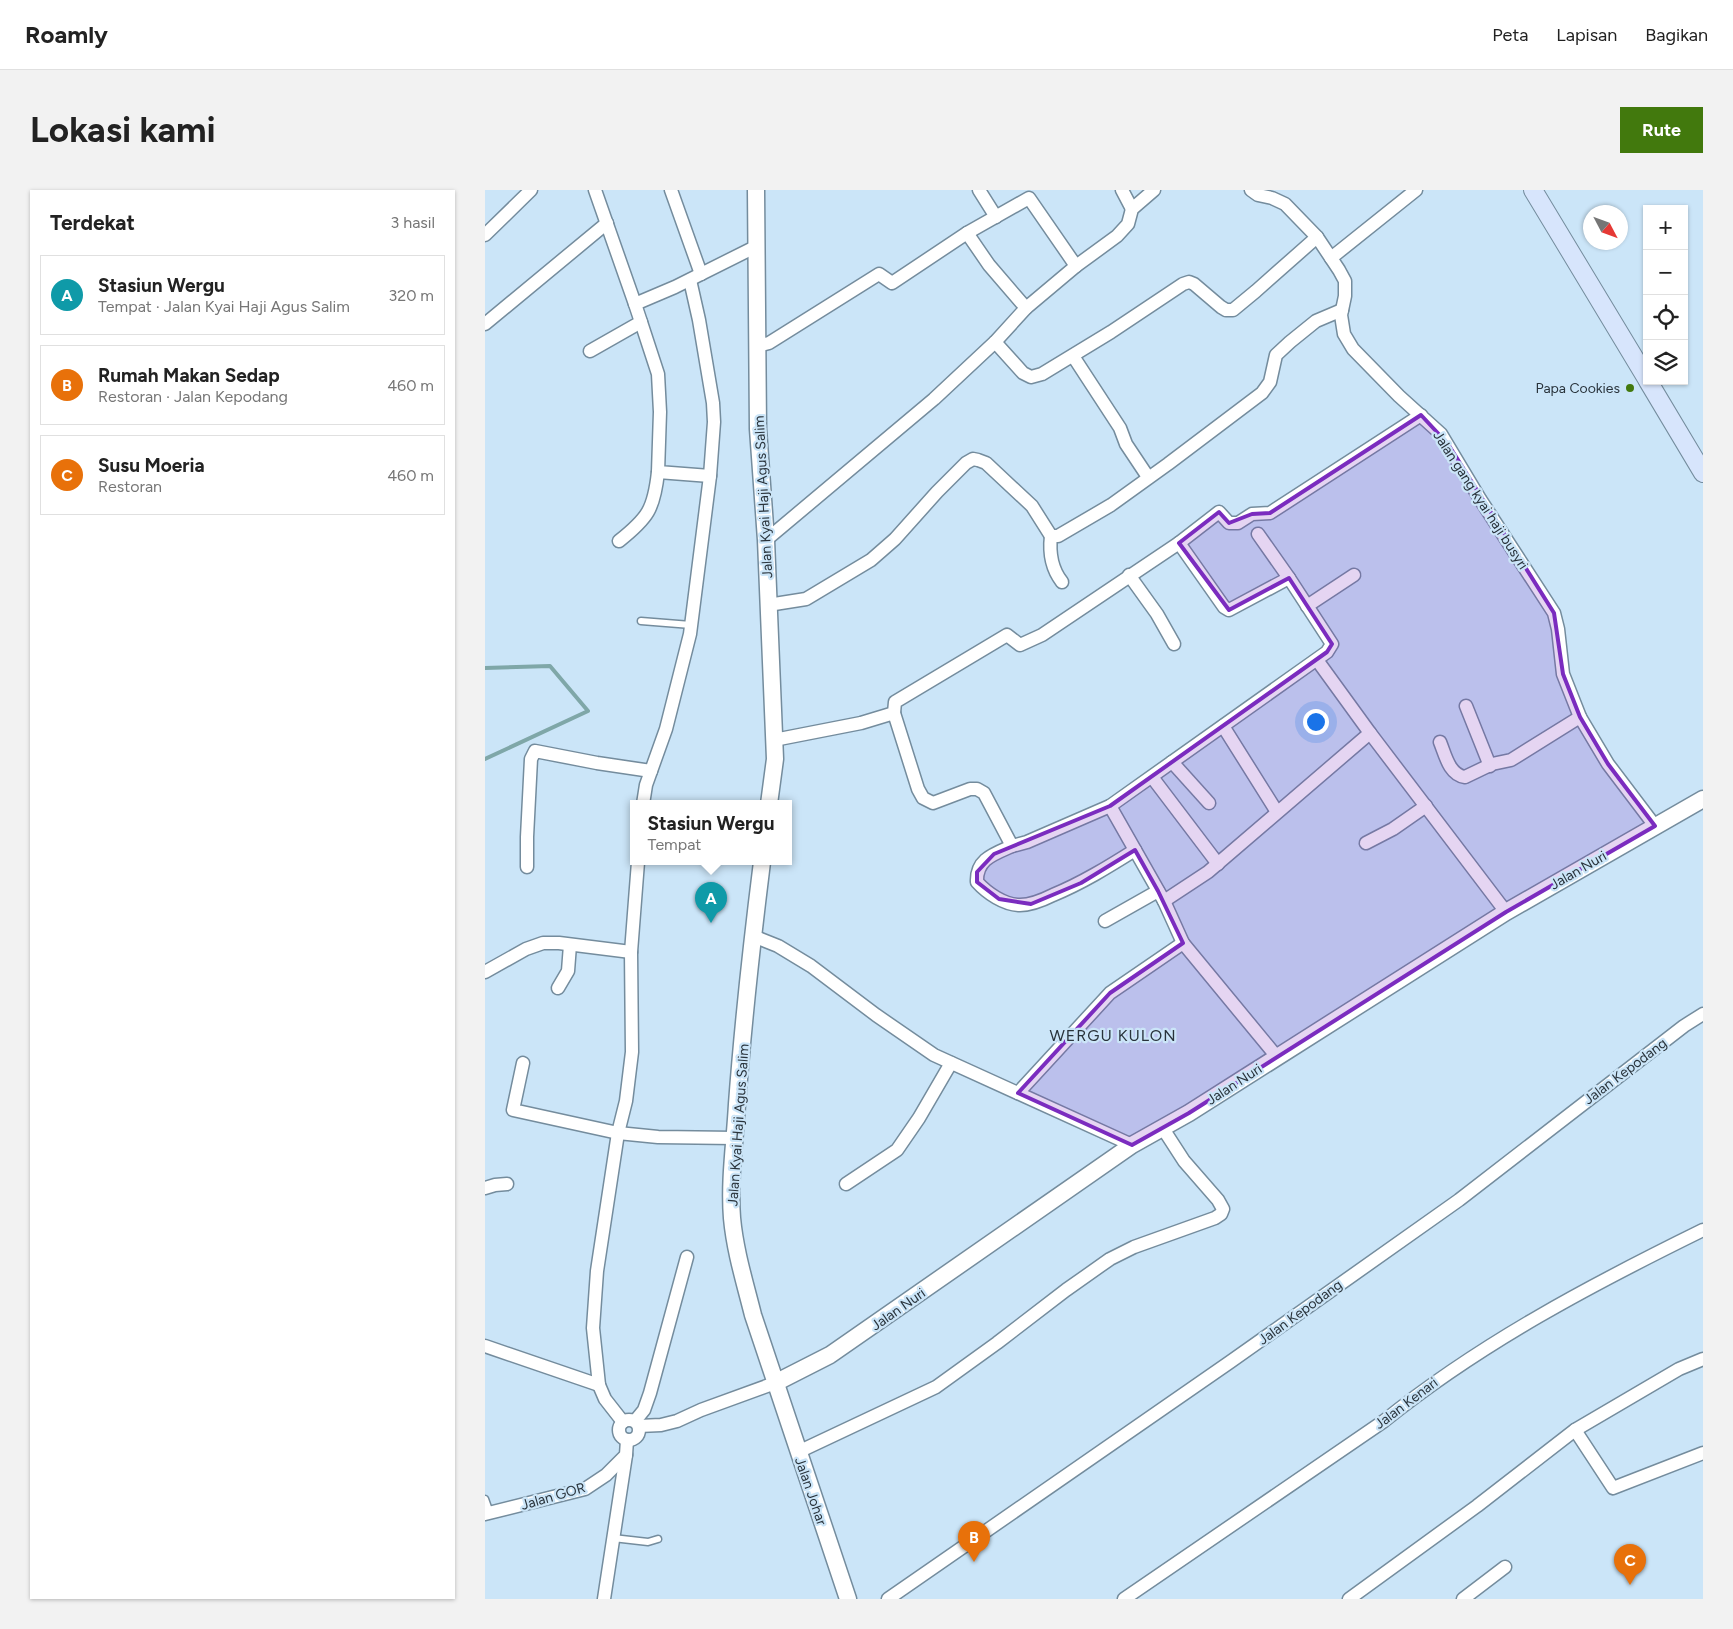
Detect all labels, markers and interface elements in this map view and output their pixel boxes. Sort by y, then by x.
text: Roamly [25,20,108,49]
text: Peta [1492,24,1528,46]
text: Lapisan [1556,24,1617,46]
text: Bagikan [1645,24,1708,46]
button: Rute [1620,107,1703,153]
text: Lokasi kami [30,109,216,151]
north arrow [1583,205,1628,250]
map controls [1643,205,1688,385]
button: + [1643,205,1688,250]
text: Terdekat [50,210,135,235]
text: 3 hasil [391,213,435,232]
button: − [1643,250,1688,295]
text: Stasiun Wergu [98,274,225,297]
text: A [61,286,73,305]
text: 320 m [389,286,434,305]
button: locate [1643,295,1688,340]
text: Tempat · Jalan Kyai Haji Agus Salim [98,297,350,316]
button: layers [1643,340,1688,385]
text: Rumah Makan Sedap [98,364,280,387]
text: B [62,376,72,395]
text: 460 m [387,376,434,395]
place label: Papa Cookies [1535,380,1620,397]
marker: Papa Cookies [1624,382,1636,394]
text: Restoran · Jalan Kepodang [98,387,288,406]
street label: Jalan Kyai Haji Agus Salim [751,415,776,579]
street label: Jalan gang kyai haji busyri [1429,428,1532,573]
text: Susu Moeria [98,454,205,477]
text: C [61,466,73,485]
text: 460 m [387,466,434,485]
text: Restoran [98,477,162,496]
your location [1303,709,1329,735]
popup [630,800,792,865]
text: Stasiun Wergu [648,812,774,835]
text: Tempat [648,835,701,854]
street label: Jalan Nuri [1547,847,1610,893]
pin: A [695,882,727,923]
district label: WERGU KULON [1049,1026,1177,1045]
street label: Jalan Kepodang [1580,1035,1670,1108]
street label: Jalan Kyai Haji Agus Salim [724,1043,753,1207]
street label: Jalan Nuri [1203,1060,1265,1109]
street label: Jalan Kepodang [1255,1276,1346,1349]
street label: Jalan Nuri [868,1285,929,1334]
street label: Jalan Kenari [1371,1374,1441,1433]
street label: Jalan Johar [791,1455,830,1528]
street label: Jalan GOR [519,1479,587,1514]
pin: B [958,1521,990,1562]
pin: C [1614,1544,1646,1585]

